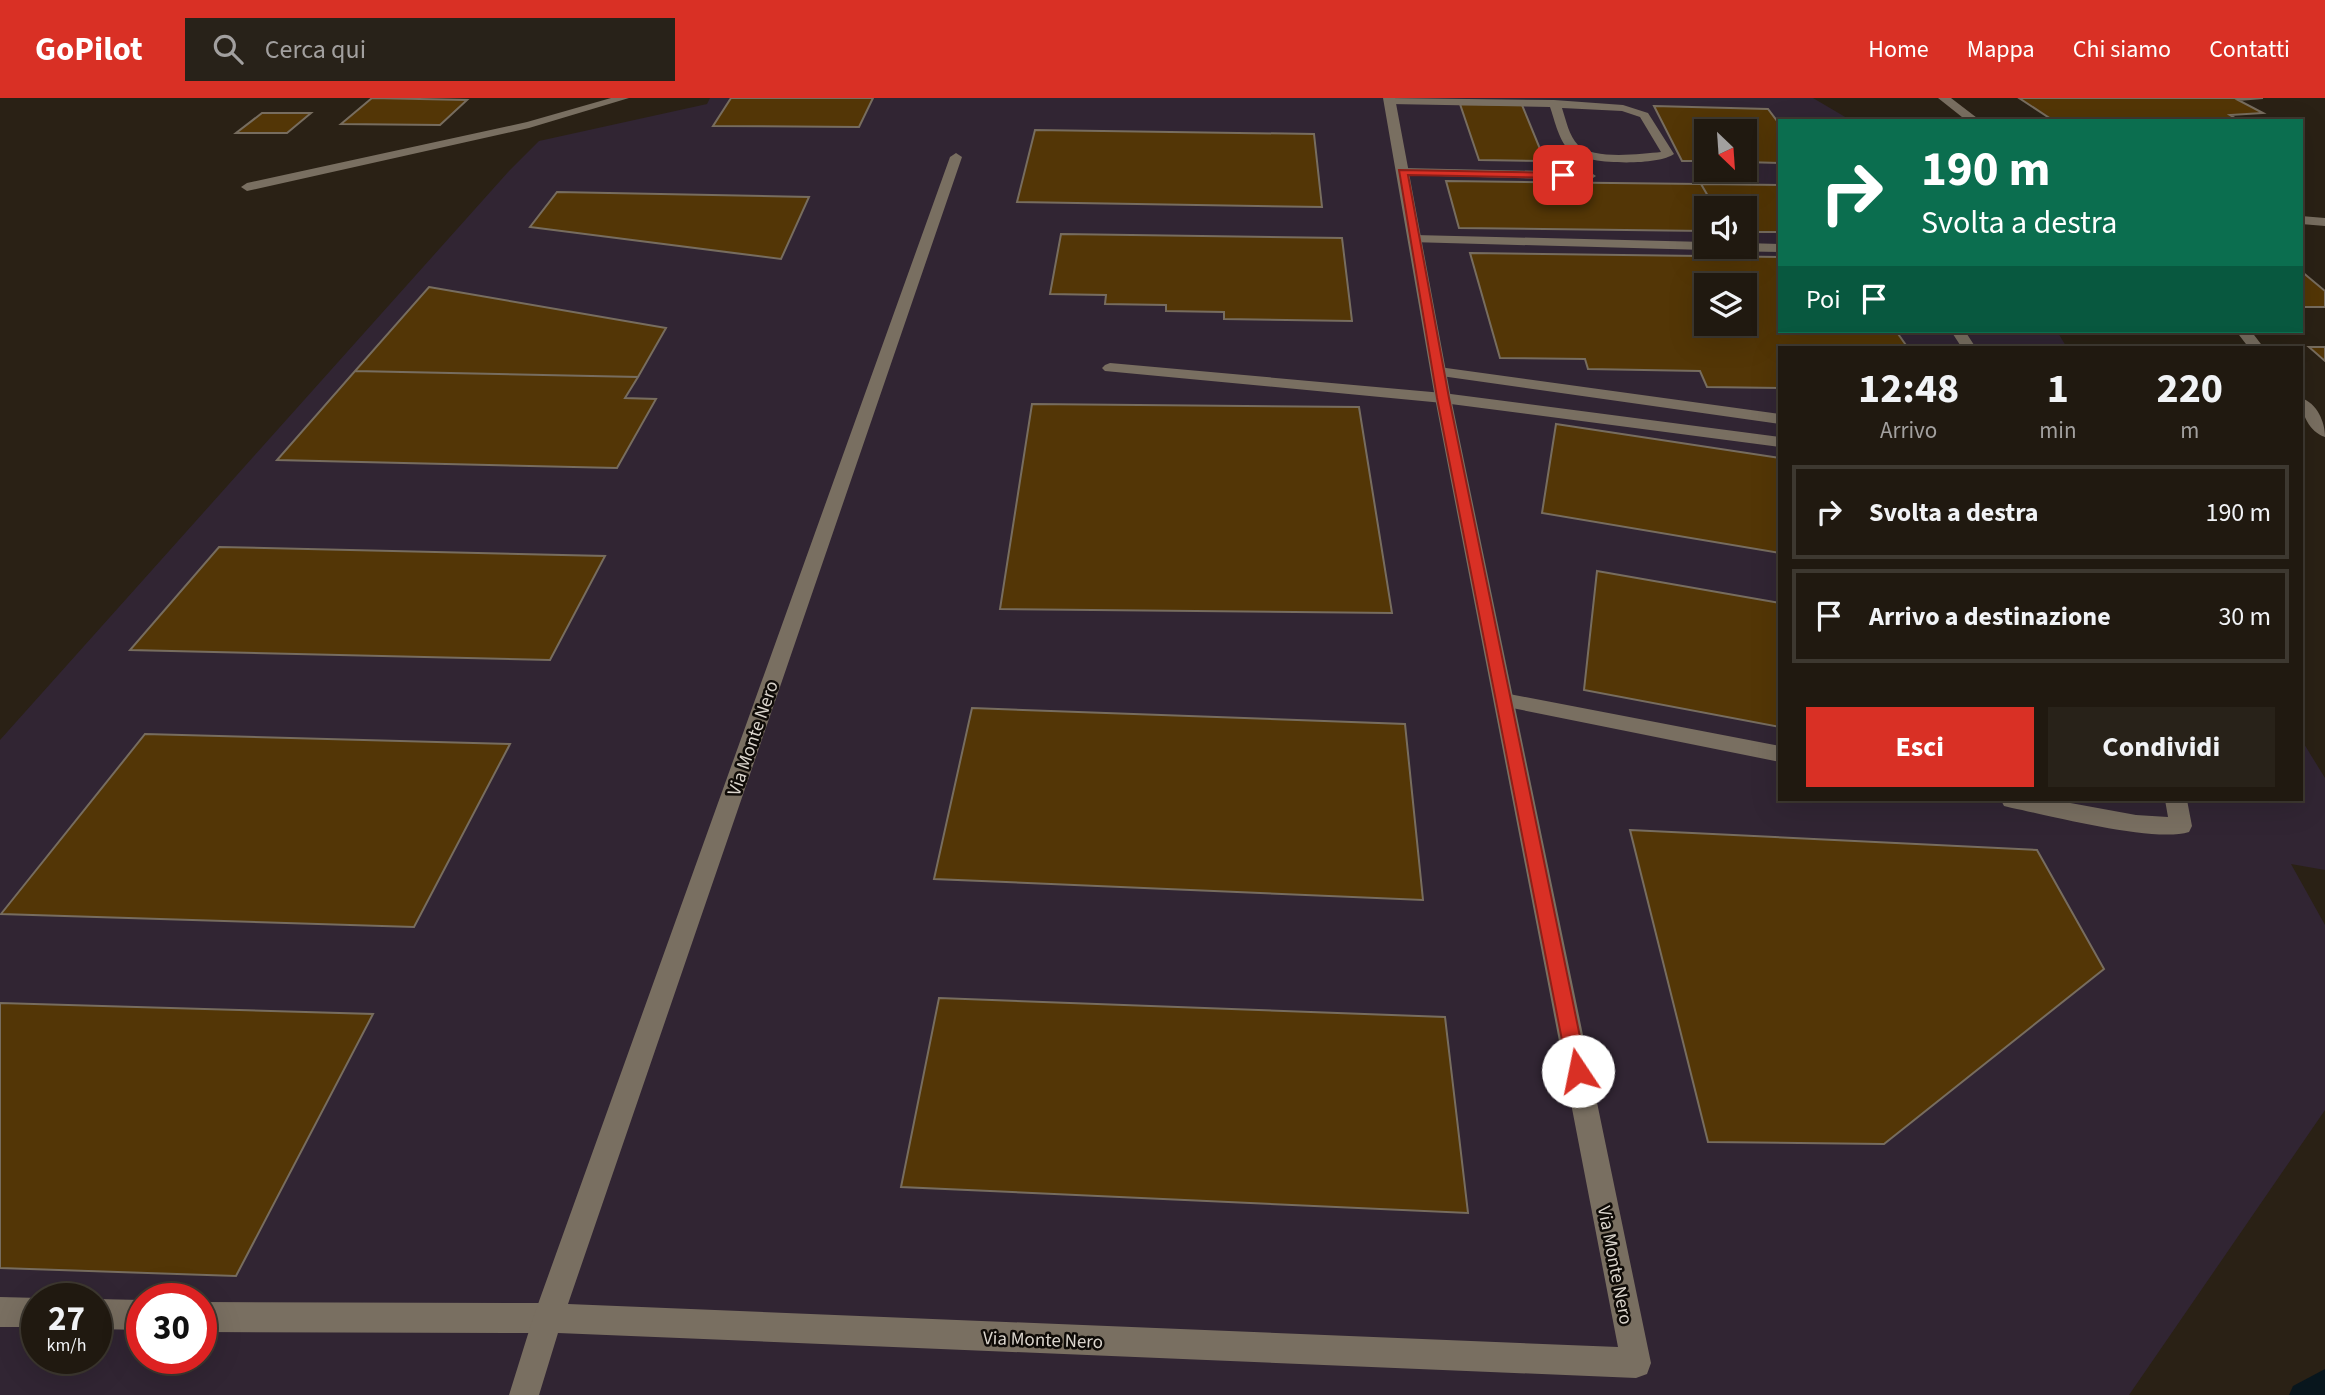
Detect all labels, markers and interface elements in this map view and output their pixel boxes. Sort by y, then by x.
search box [185,18,675,81]
text: GoPilot [35,26,143,73]
icon: search [209,30,247,68]
text: Cerca qui [265,31,366,68]
text: Home [1868,32,1929,67]
text: Mappa [1967,32,2035,67]
text: Chi siamo [2073,32,2171,67]
text: Contatti [2209,32,2290,67]
north arrow [1694,119,1757,182]
map controls [1694,119,1757,336]
text: 190 m [1921,135,2050,205]
pin [1533,145,1593,205]
icon: right [1806,147,1897,238]
icon: arrive [1544,156,1582,194]
button: sound [1694,196,1757,259]
text: Svolta a destra [1921,200,2117,246]
button: layers [1694,273,1757,336]
icon: arrive [1855,280,1893,318]
text: Poi [1806,281,1841,318]
text: 12:48 [1858,359,1959,419]
text: 1 [2047,359,2069,419]
text: 220 [2156,359,2223,419]
text: Arrivo [1880,414,1937,447]
text: min [2039,414,2077,447]
text: m [2180,414,2199,447]
icon: right [1810,493,1848,531]
text: Svolta a destra [1869,494,2039,531]
text: 190 m [2205,494,2271,531]
icon: arrive [1810,597,1848,635]
text: Arrivo a destinazione [1869,598,2111,635]
text: 30 m [2218,598,2271,635]
street label: Via Monte Nero [721,677,786,800]
button: Esci [1806,707,2034,787]
button: Condividi [2048,707,2275,787]
position arrow [1541,1034,1615,1108]
street label: Via Monte Nero [1590,1204,1639,1327]
speed limit sign: 30 [126,1283,217,1374]
text: 27 [48,1294,85,1344]
street label: Via Monte Nero [982,1325,1103,1356]
text: km/h [47,1333,86,1358]

